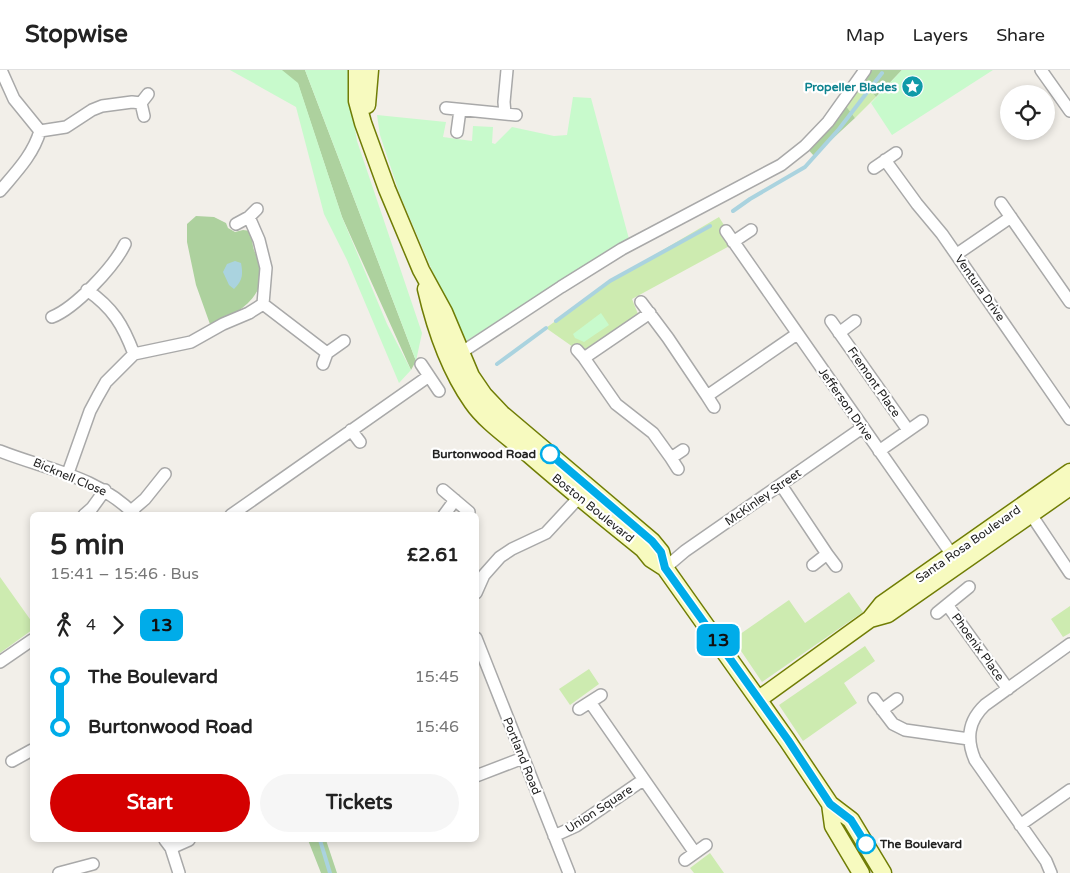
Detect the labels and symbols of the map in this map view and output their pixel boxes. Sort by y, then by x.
place icon: Propeller Blades [901,75,925,99]
place label: Propeller Blades [804,80,897,95]
street label: Ventura Drive [952,252,1008,324]
street label: Fremont Place [845,344,903,420]
street label: Jefferson Drive [816,365,876,443]
marker: Burtonwood Road [540,444,560,464]
place label: Burtonwood Road [432,447,536,461]
street label: Bicknell Close [31,455,109,499]
street label: McKinley Street [722,465,804,528]
street label: Boston Boulevard [549,471,637,545]
street label: Santa Rosa Boulevard [913,502,1023,586]
street label: Phoenix Place [949,610,1007,684]
line badge: 13 [696,624,740,656]
street label: Portland Road [500,715,544,797]
street label: Union Square [563,782,635,836]
marker: The Boulevard [856,834,876,854]
place label: The Boulevard [879,837,962,851]

